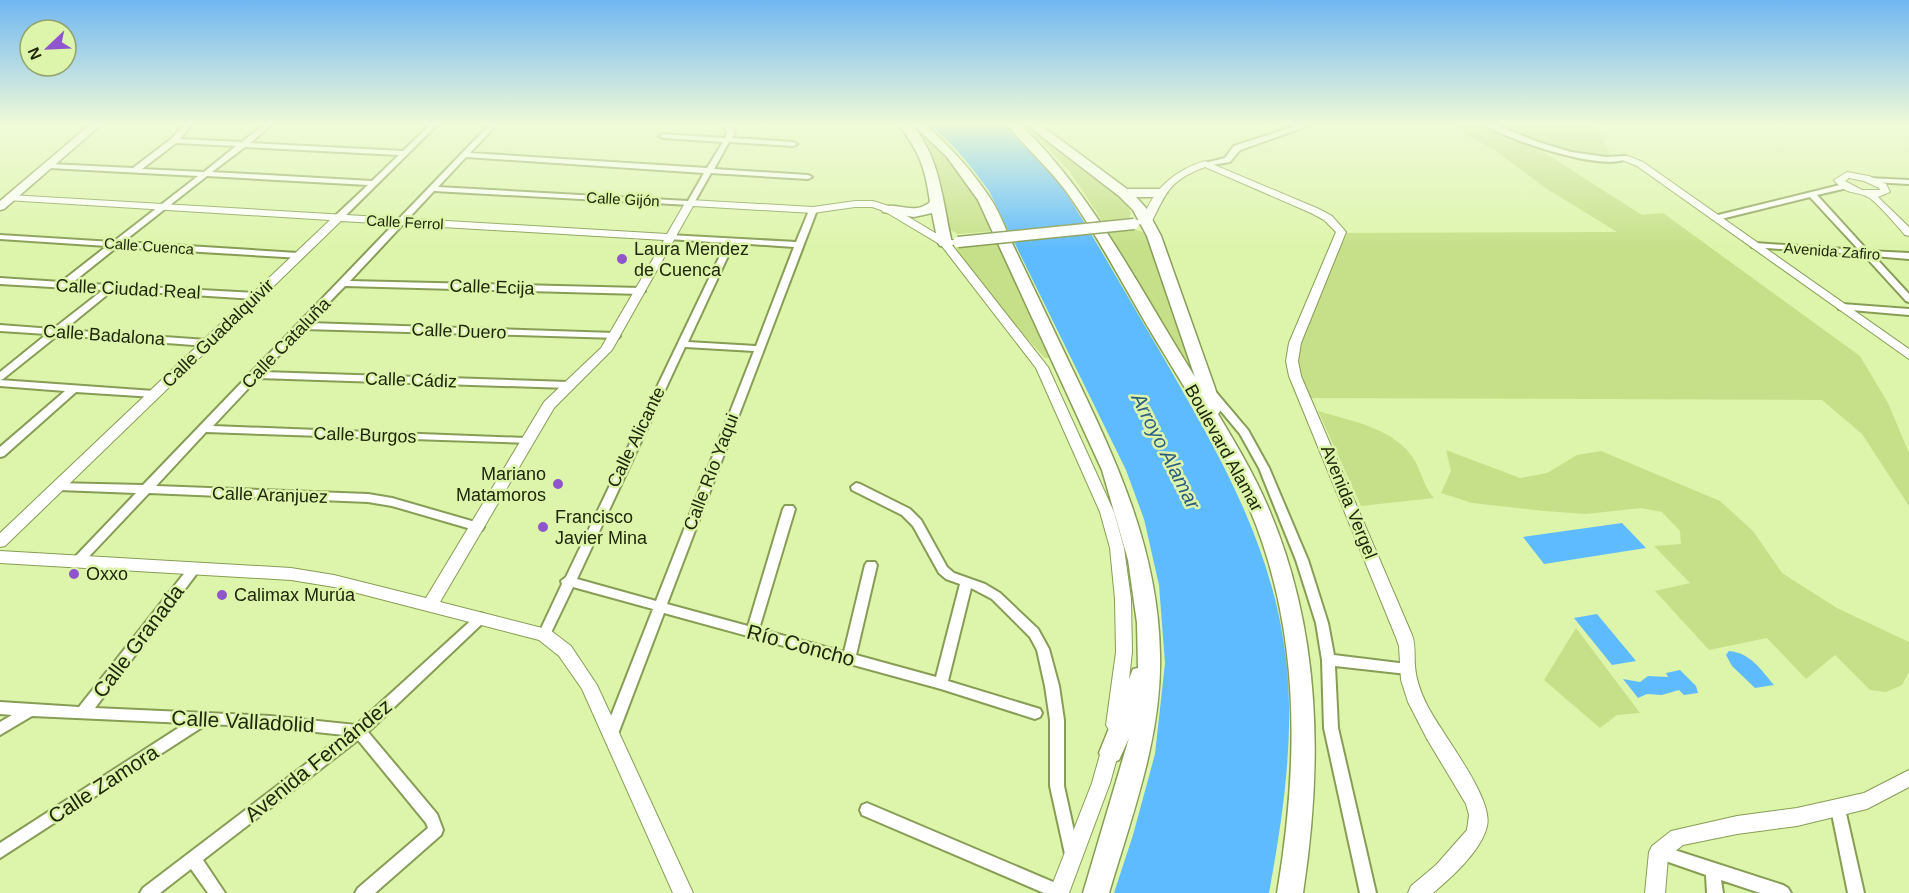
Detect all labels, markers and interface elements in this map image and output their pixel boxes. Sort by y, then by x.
north arrow [18,18,78,78]
text: N [25,45,45,62]
street label: Calle Gijón [586,189,660,209]
street label: Calle Ferrol [366,211,444,233]
street label: Calle Cuenca [103,234,195,258]
place label: Laura Mendez de Cuenca [634,239,749,280]
street label: Avenida Zafiro [1783,239,1881,263]
marker: Laura Mendez de Cuenca [615,252,629,266]
street label: Calle Ciudad Real [55,275,201,303]
street label: Calle Guadalquivir [158,275,278,391]
street label: Calle Ecija [449,276,536,299]
street label: Calle Cataluña [238,293,335,392]
street label: Calle Duero [411,319,507,343]
street label: Calle Badalona [42,321,167,349]
street label: Calle Cádiz [365,368,457,392]
street label: Boulevard Alamar [1181,381,1267,515]
street label: Calle Alicante [603,384,669,490]
water label: Arroyo Alamar [1127,389,1205,514]
street label: Calle Río Yaqui [680,411,742,533]
street label: Calle Burgos [313,423,417,447]
street label: Avenida Vergel [1317,442,1381,562]
place label: Mariano Matamoros [456,464,546,505]
marker: Mariano Matamoros [551,477,565,491]
street label: Calle Aranjuez [212,483,328,507]
place label: Francisco Javier Mina [555,507,648,548]
marker: Francisco Javier Mina [536,520,550,534]
place label: Oxxo [86,564,128,584]
marker: Oxxo [67,567,81,581]
street label: Calle Granada [88,580,188,702]
place label: Calimax Murúa [234,585,356,605]
marker: Calimax Murúa [215,588,229,602]
street label: Río Concho [744,620,858,670]
street label: Avenida Fernández [240,694,396,826]
street label: Calle Valladolid [171,706,315,736]
street label: Calle Zamora [44,740,162,828]

